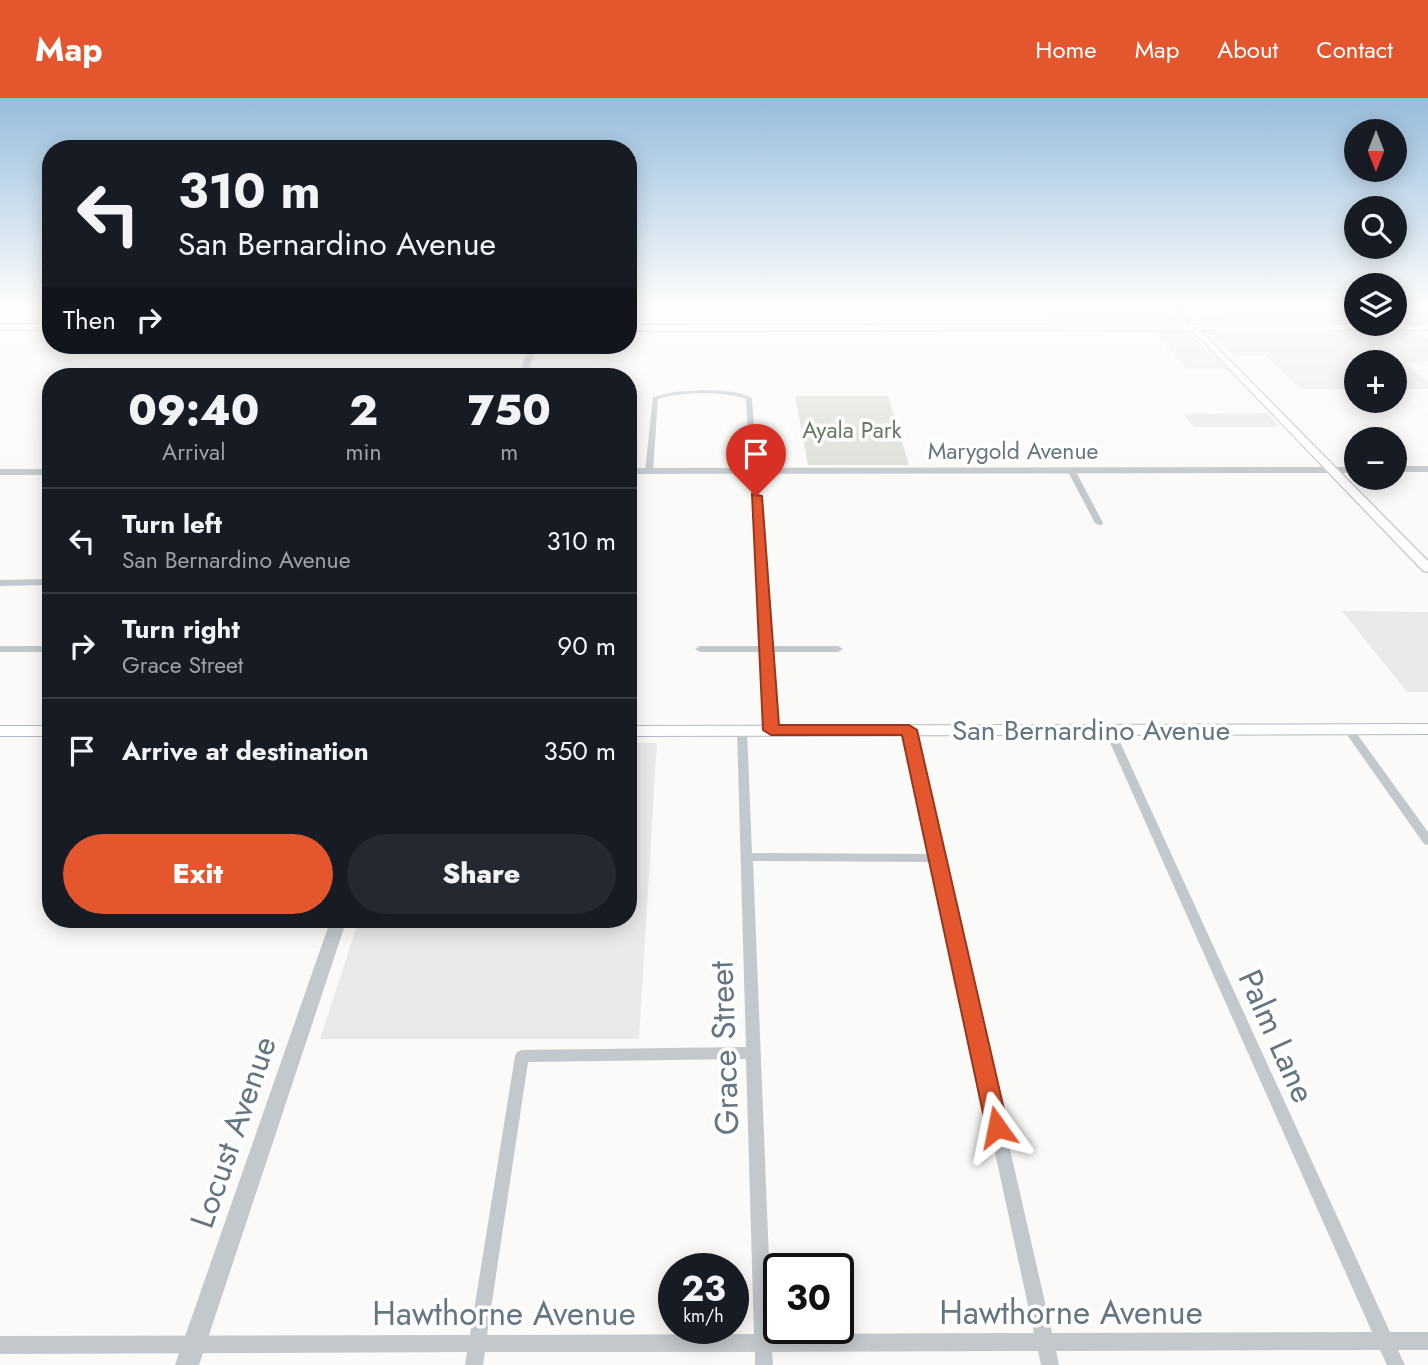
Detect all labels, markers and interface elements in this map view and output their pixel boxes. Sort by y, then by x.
text: Map [35,26,103,73]
text: Home [1035,32,1097,67]
text: Map [1135,32,1179,67]
text: About [1217,32,1278,67]
text: Contact [1316,32,1393,67]
north arrow [1344,119,1407,182]
map controls [1344,119,1407,490]
text: 310 m [178,156,321,226]
icon: left [63,168,154,259]
button: search [1344,196,1407,259]
text: San Bernardino Avenue [178,221,496,267]
button: layers [1344,273,1407,336]
text: Then [63,301,116,339]
icon: right [130,301,168,339]
button: + [1344,350,1407,413]
text: 09:40 [128,380,259,441]
text: 2 [349,380,378,441]
text: 750 [468,380,551,441]
park label: Ayala Park [802,413,903,447]
pin [726,424,786,496]
button: − [1344,427,1407,490]
street label: Marygold Avenue [928,434,1098,468]
text: Arrival [162,435,225,469]
text: min [346,435,382,469]
text: m [500,435,518,469]
icon: arrive [737,435,775,473]
text: Turn left [122,505,222,543]
icon: left [63,522,101,560]
text: 310 m [546,522,616,560]
text: San Bernardino Avenue [122,543,351,577]
text: Turn right [122,610,240,648]
icon: right [63,627,101,665]
text: 90 m [557,627,616,665]
text: Grace Street [122,648,243,682]
street label: San Bernardino Avenue [952,710,1230,751]
icon: arrive [63,732,101,770]
text: Arrive at destination [122,732,369,770]
text: 350 m [543,732,616,770]
button: Exit [63,834,333,914]
button: Share [347,834,616,914]
street label: Grace Street [697,960,751,1136]
street label: Palm Lane [1227,962,1327,1110]
street label: Locust Avenue [178,1030,288,1234]
position arrow [960,1090,1034,1164]
speed limit sign: 30 [763,1253,854,1344]
text: 23 [681,1264,726,1314]
street label: Hawthorne Avenue [939,1289,1203,1336]
street label: Hawthorne Avenue [372,1290,636,1337]
text: km/h [683,1303,724,1329]

